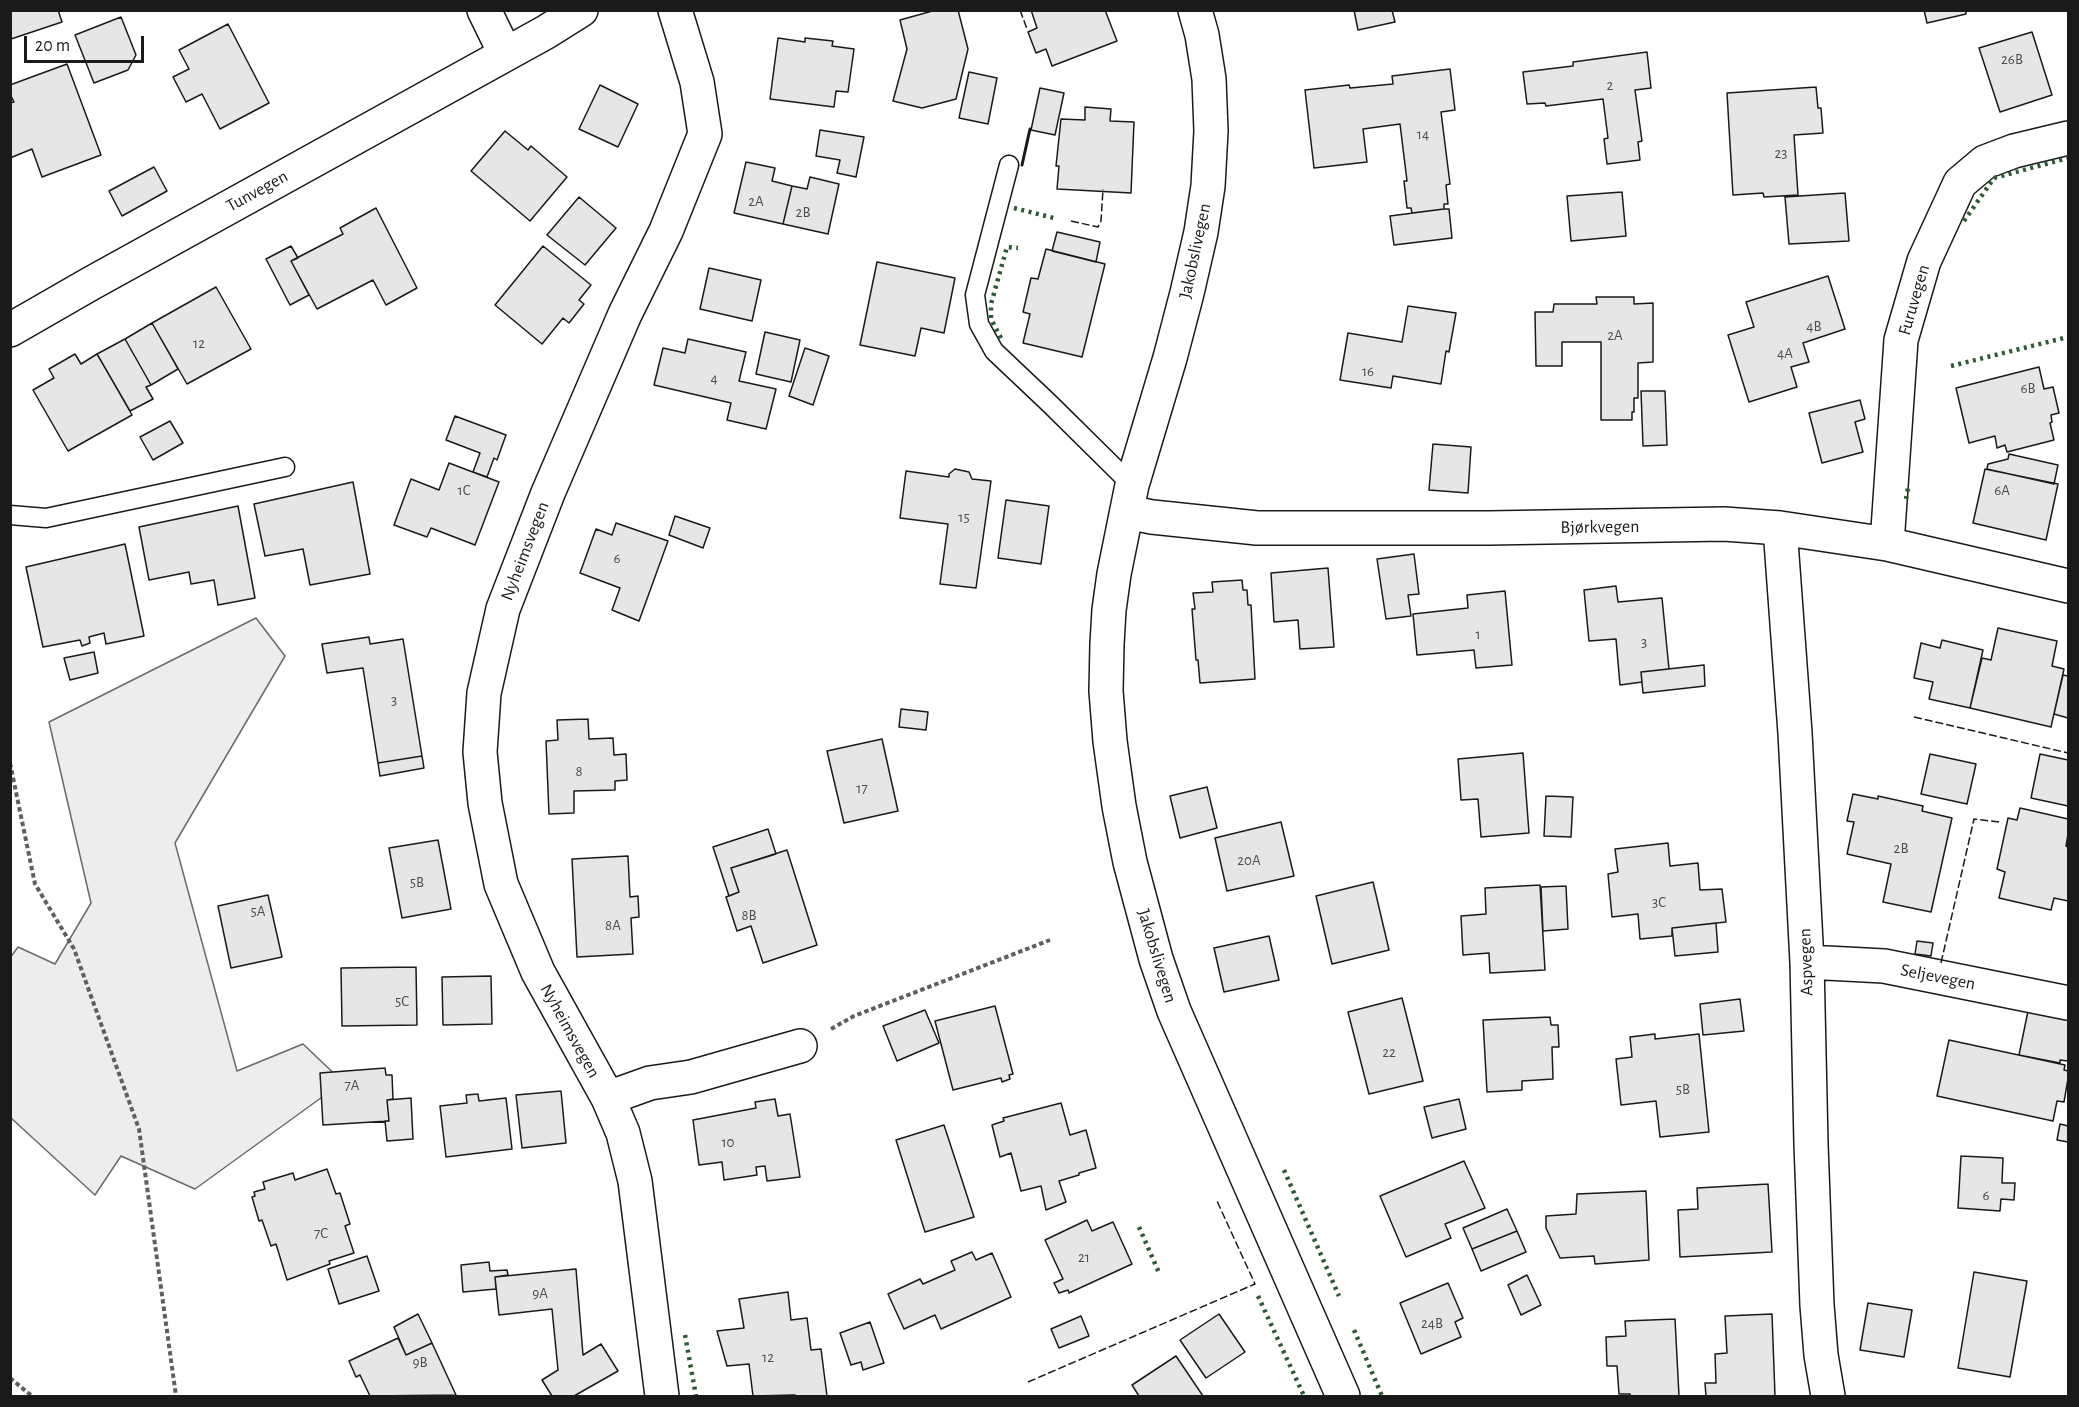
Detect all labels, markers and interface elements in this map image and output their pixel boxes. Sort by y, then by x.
scale bar [27,24,147,62]
text: 20 m [35,37,70,55]
house number: 26B [2001,50,2023,68]
house number: 2 [1607,76,1613,94]
house number: 14 [1417,125,1429,143]
house number: 23 [1774,144,1788,162]
street label: Tunvegen [222,165,292,217]
house number: 2A [748,192,764,210]
street label: Jakobslivegen [1174,201,1216,301]
house number: 2B [796,203,810,221]
street label: Furuvegen [1894,262,1934,338]
house number: 4B [1806,317,1822,335]
house number: 2A [1607,326,1623,344]
house number: 12 [193,334,205,352]
house number: 4A [1777,344,1793,362]
house number: 16 [1362,362,1374,380]
house number: 4 [710,369,718,387]
house number: 6B [2020,379,2036,397]
house number: 1C [458,481,470,499]
house number: 6A [1994,481,2010,499]
street label: Nyheimsvegen [496,498,554,604]
house number: 15 [958,508,970,526]
street label: Bjørkvegen [1560,516,1640,538]
house number: 6 [613,549,621,567]
house number: 1 [1475,625,1481,643]
house number: 3 [1641,633,1647,651]
house number: 3 [391,691,397,709]
house number: 8 [575,762,583,780]
house number: 17 [856,779,868,797]
house number: 2B [1894,839,1908,857]
house number: 20A [1237,851,1261,869]
house number: 5B [410,873,424,891]
house number: 3C [1652,893,1666,911]
house number: 5A [251,902,265,920]
house number: 8B [741,906,757,924]
street label: Jakobslivegen [1133,907,1181,1005]
house number: 8A [605,916,621,934]
street label: Aspvegen [1794,928,1818,996]
street label: Seljevegen [1899,959,1977,995]
street label: Nyheimsvegen [535,980,605,1082]
house number: 5C [395,992,409,1010]
house number: 22 [1382,1043,1396,1061]
house number: 7A [345,1076,359,1094]
house number: 5B [1676,1080,1690,1098]
house number: 10 [721,1133,735,1151]
house number: 6 [1982,1186,1990,1204]
house number: 7C [314,1224,328,1242]
house number: 21 [1078,1248,1090,1266]
house number: 9A [532,1284,548,1302]
house number: 24B [1421,1314,1443,1332]
house number: 12 [762,1348,774,1366]
house number: 9B [412,1353,428,1371]

